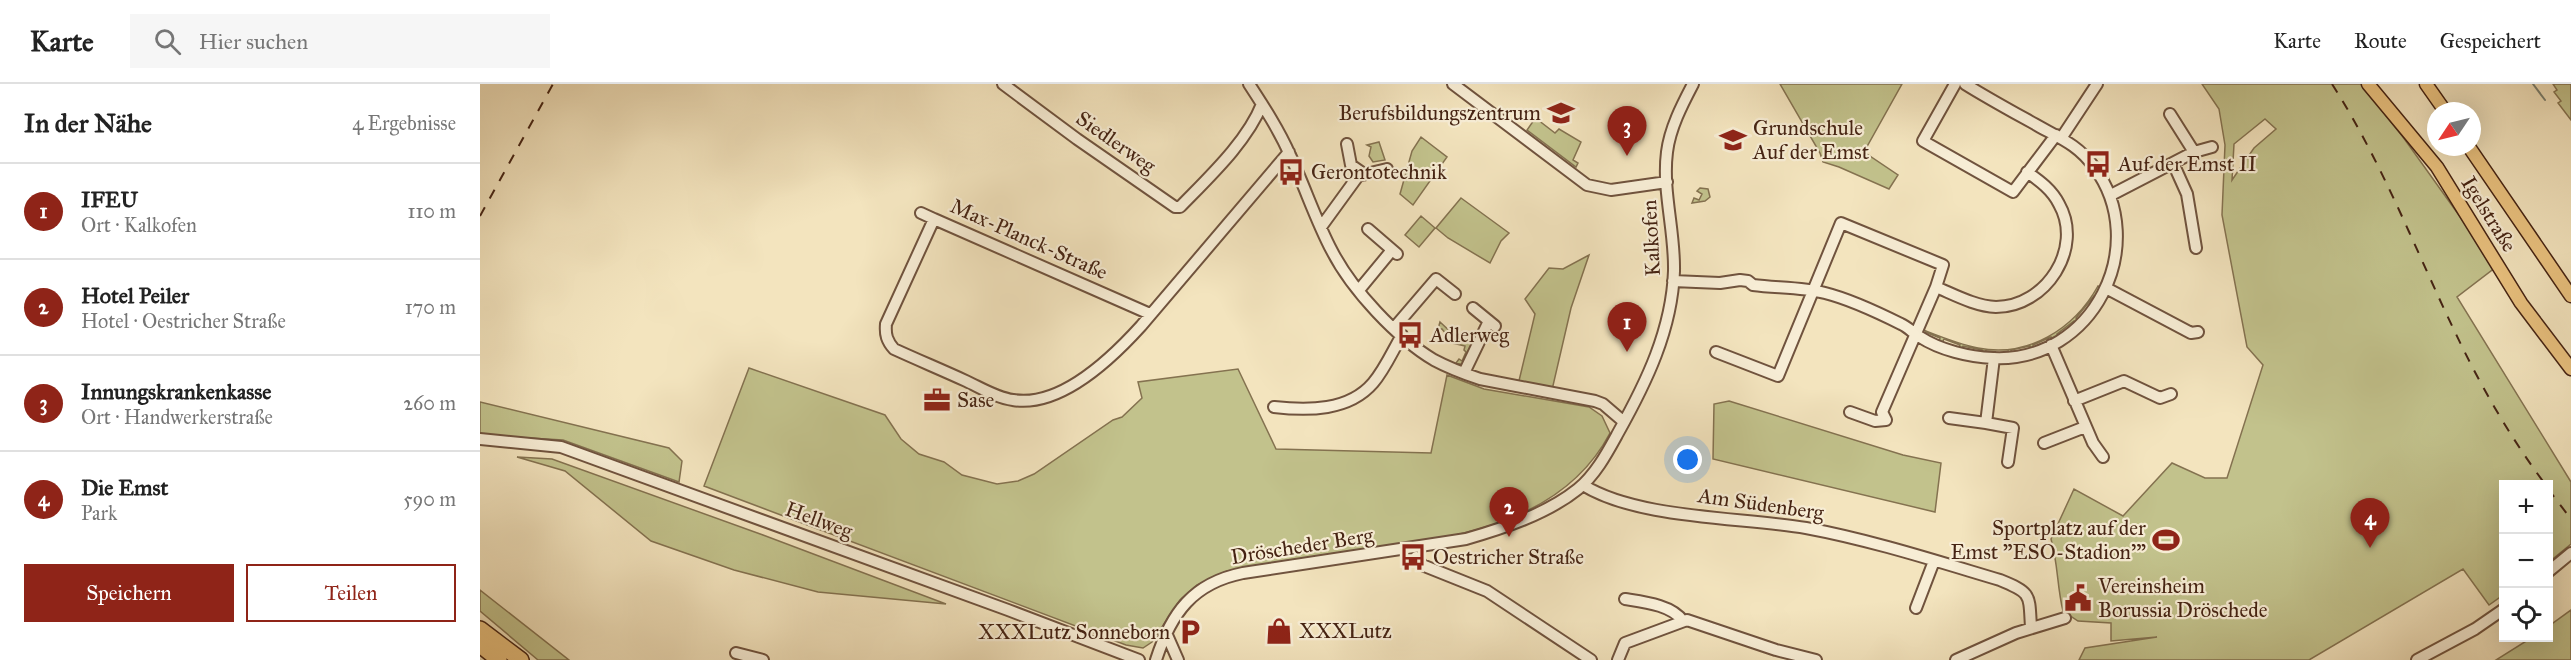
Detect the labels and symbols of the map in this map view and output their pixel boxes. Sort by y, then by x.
school or university icon: Berufsbildungszentrum [1546,98,1576,128]
place label: Berufsbildungszentrum [1338,100,1541,126]
north arrow [2427,102,2481,156]
street label: Siedlerweg [1071,105,1161,179]
pin: 3 [1608,106,1646,156]
place label: Grundschule Auf der Emst [1752,115,1870,165]
school or university icon: Grundschule Auf der Emst [1718,125,1748,155]
bus stop icon: Auf der Emst II [2083,149,2113,179]
place label: Auf der Emst II [2117,151,2257,177]
bus stop icon: Gerontotechnik [1276,157,1306,187]
place label: Gerontotechnik [1311,159,1447,185]
street label: Igelstraße [2456,171,2523,257]
street label: Max-Planck-Straße [946,193,1112,285]
street label: Kalkofen [1636,199,1666,277]
pin: 1 [1608,302,1646,352]
bus stop icon: Adlerweg [1395,320,1425,350]
place label: Adlerweg [1429,322,1509,348]
office icon: Sase [922,385,952,415]
place label: Sase [957,387,995,413]
your location [1673,445,1702,474]
street label: Am Südenberg [1695,482,1826,526]
pin: 2 [1490,488,1528,537]
street label: Hellweg [782,496,857,544]
pin: 4 [2350,498,2390,548]
place label: Sportplatz auf der Emst "ESO-Stadion'" [1950,515,2146,565]
street label: Dröscheder Berg [1229,522,1375,570]
sports icon: Sportplatz auf der Emst "ESO-Stadion'" [2151,525,2181,555]
bus stop icon: Oestricher Straße [1398,542,1428,572]
place label: Oestricher Straße [1433,544,1584,570]
place label: Vereinsheim Borussia Dröschede [2097,573,2268,623]
public building icon: Vereinsheim Borussia Dröschede [2063,583,2093,613]
shop icon: XXXLutz [1264,616,1294,646]
parking icon: XXXLutz Sonneborn [1175,617,1205,647]
place label: XXXLutz [1299,618,1392,644]
place label: XXXLutz Sonneborn [978,619,1170,645]

